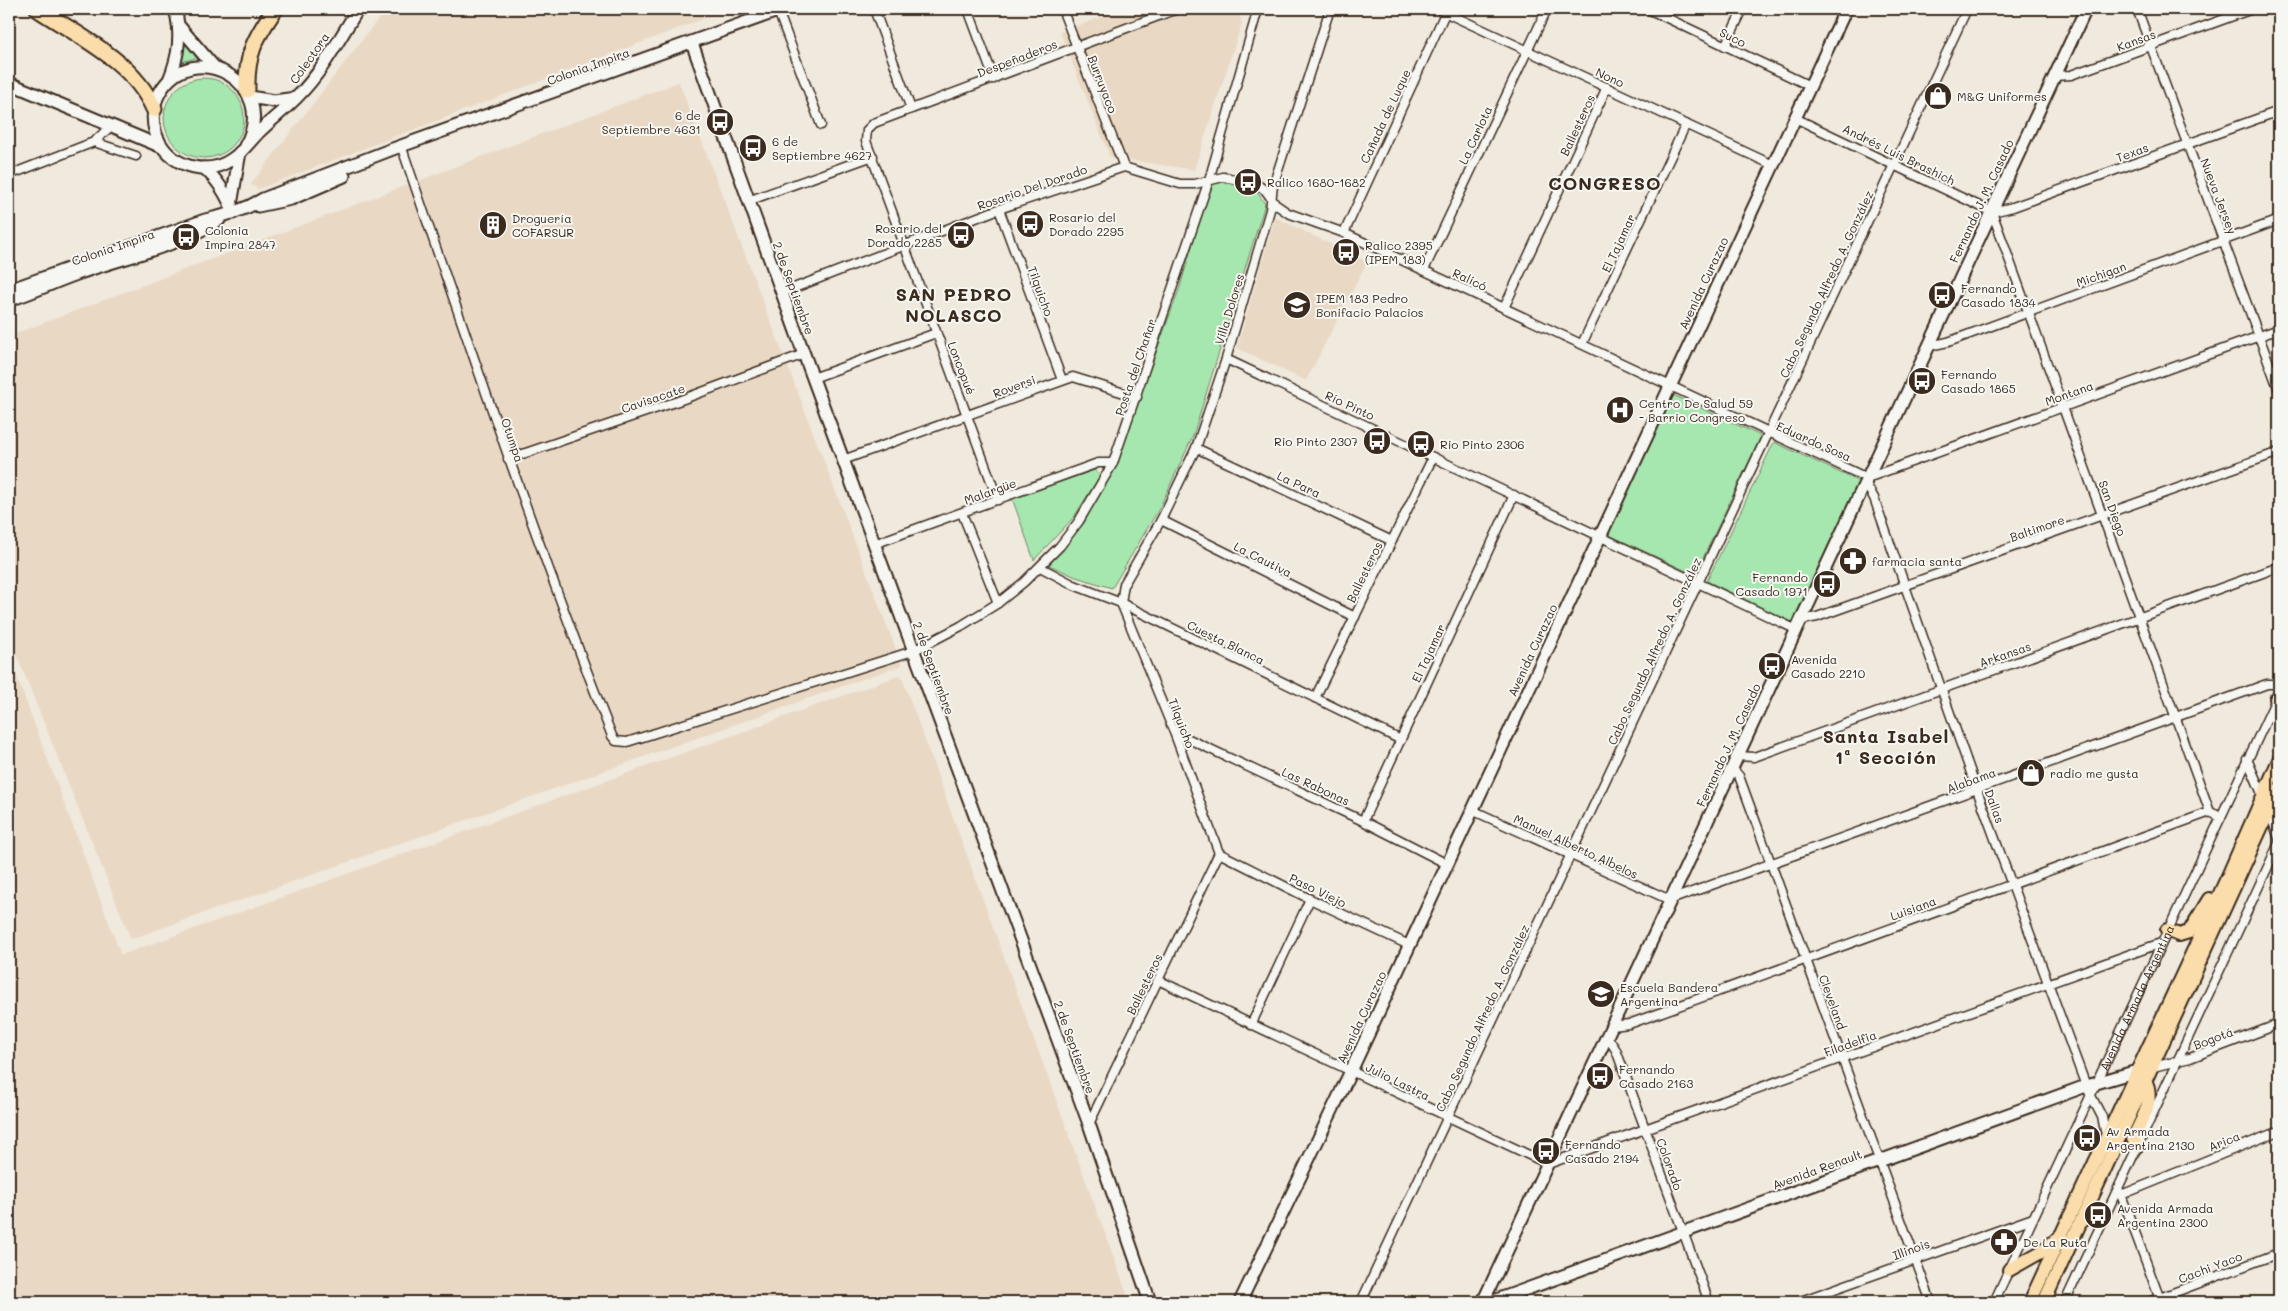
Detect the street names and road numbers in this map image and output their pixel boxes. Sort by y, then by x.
street label: Suco [1717,24,1749,50]
street label: Kansas [2114,25,2158,54]
street label: Colectora [286,29,332,87]
street label: Despeñaderos [975,35,1059,81]
street label: Colonia Impira [544,44,632,88]
street label: Burruyaco [1085,53,1121,115]
street label: Nono [1593,63,1627,91]
street label: Cañada de Luque [1356,66,1414,166]
street label: Ballesteros [1556,92,1598,158]
street label: La Carlota [1455,103,1495,167]
street label: Andrés Luis Brashich [1840,120,1958,188]
street label: Fernando J. M. Casado [1945,137,2017,265]
street label: Texas [2114,139,2151,165]
street label: Nueva Jersey [2197,156,2241,236]
street label: Rosario Del Dorado [975,161,1089,213]
street label: Cabo Segundo Alfredo A. González [1775,187,1877,380]
street label: El Tajamar [1598,211,1638,275]
street label: Colonia Impira [69,225,157,269]
street label: Avenida Curazao [1675,234,1731,332]
street label: 2 de Septiembre [770,239,818,337]
street label: Michigan [2074,258,2128,290]
street label: Tilquicho [1025,264,1057,318]
street label: Ralicó [1450,264,1490,294]
street label: Villa Dolores [1211,271,1247,346]
street label: Posta del Chañar [1111,316,1159,418]
street label: Loncopué [945,339,979,397]
street label: Roversi [991,371,1037,401]
street label: Montana [2043,377,2095,409]
street label: Cavisacate [619,380,687,416]
street label: Río Pinto [1323,387,1377,423]
street label: Otumpa [498,416,528,464]
street label: Eduardo Sosa [1774,417,1854,465]
street label: La Para [1275,467,1323,501]
street label: Malargüe [962,474,1018,508]
street label: San Diego [2096,478,2130,538]
street label: Baltimore [2007,511,2067,545]
street label: La Cautiva [1231,538,1295,580]
street label: Ballesteros [1342,539,1386,605]
street label: Cabo Segundo Alfredo A. González [1603,554,1705,747]
street label: Avenida Curazao [1504,601,1560,699]
street label: Cuesta Blanca [1185,616,1267,668]
street label: 2 de Septiembre [910,619,958,717]
street label: El Tajamar [1408,621,1448,685]
street label: Arkansas [1977,638,2033,670]
street label: Fernando J. M. Casado [1692,681,1764,809]
street label: Tilquicho [1165,696,1199,750]
street label: Las Rabonas [1279,763,1353,809]
street label: Alabama [1944,764,1998,796]
street label: Dallas [1981,787,2009,825]
street label: Manuel Alberto Albelos [1511,810,1641,882]
street label: Paso Viejo [1287,869,1349,911]
street label: Luisiana [1888,892,1938,924]
street label: Cabo Segundo Alfredo A. González [1431,921,1533,1114]
street label: Avenida Armada Argentina [2095,922,2177,1073]
street label: Ballesteros [1122,951,1166,1017]
street label: Avenida Curazao [1333,968,1389,1066]
street label: Cleveland [1816,972,1850,1032]
street label: 2 de Septiembre [1051,998,1099,1096]
street label: Bogotá [2191,1023,2235,1053]
street label: Filadelfia [1822,1026,1878,1060]
street label: Julio Lastra [1363,1059,1433,1103]
street label: Arica [2206,1127,2242,1155]
street label: Colorado [1653,1136,1687,1192]
street label: Avenida Renault [1770,1145,1864,1193]
street label: Illinois [1890,1235,1932,1263]
street label: Cachi Yaco [2176,1248,2244,1286]

